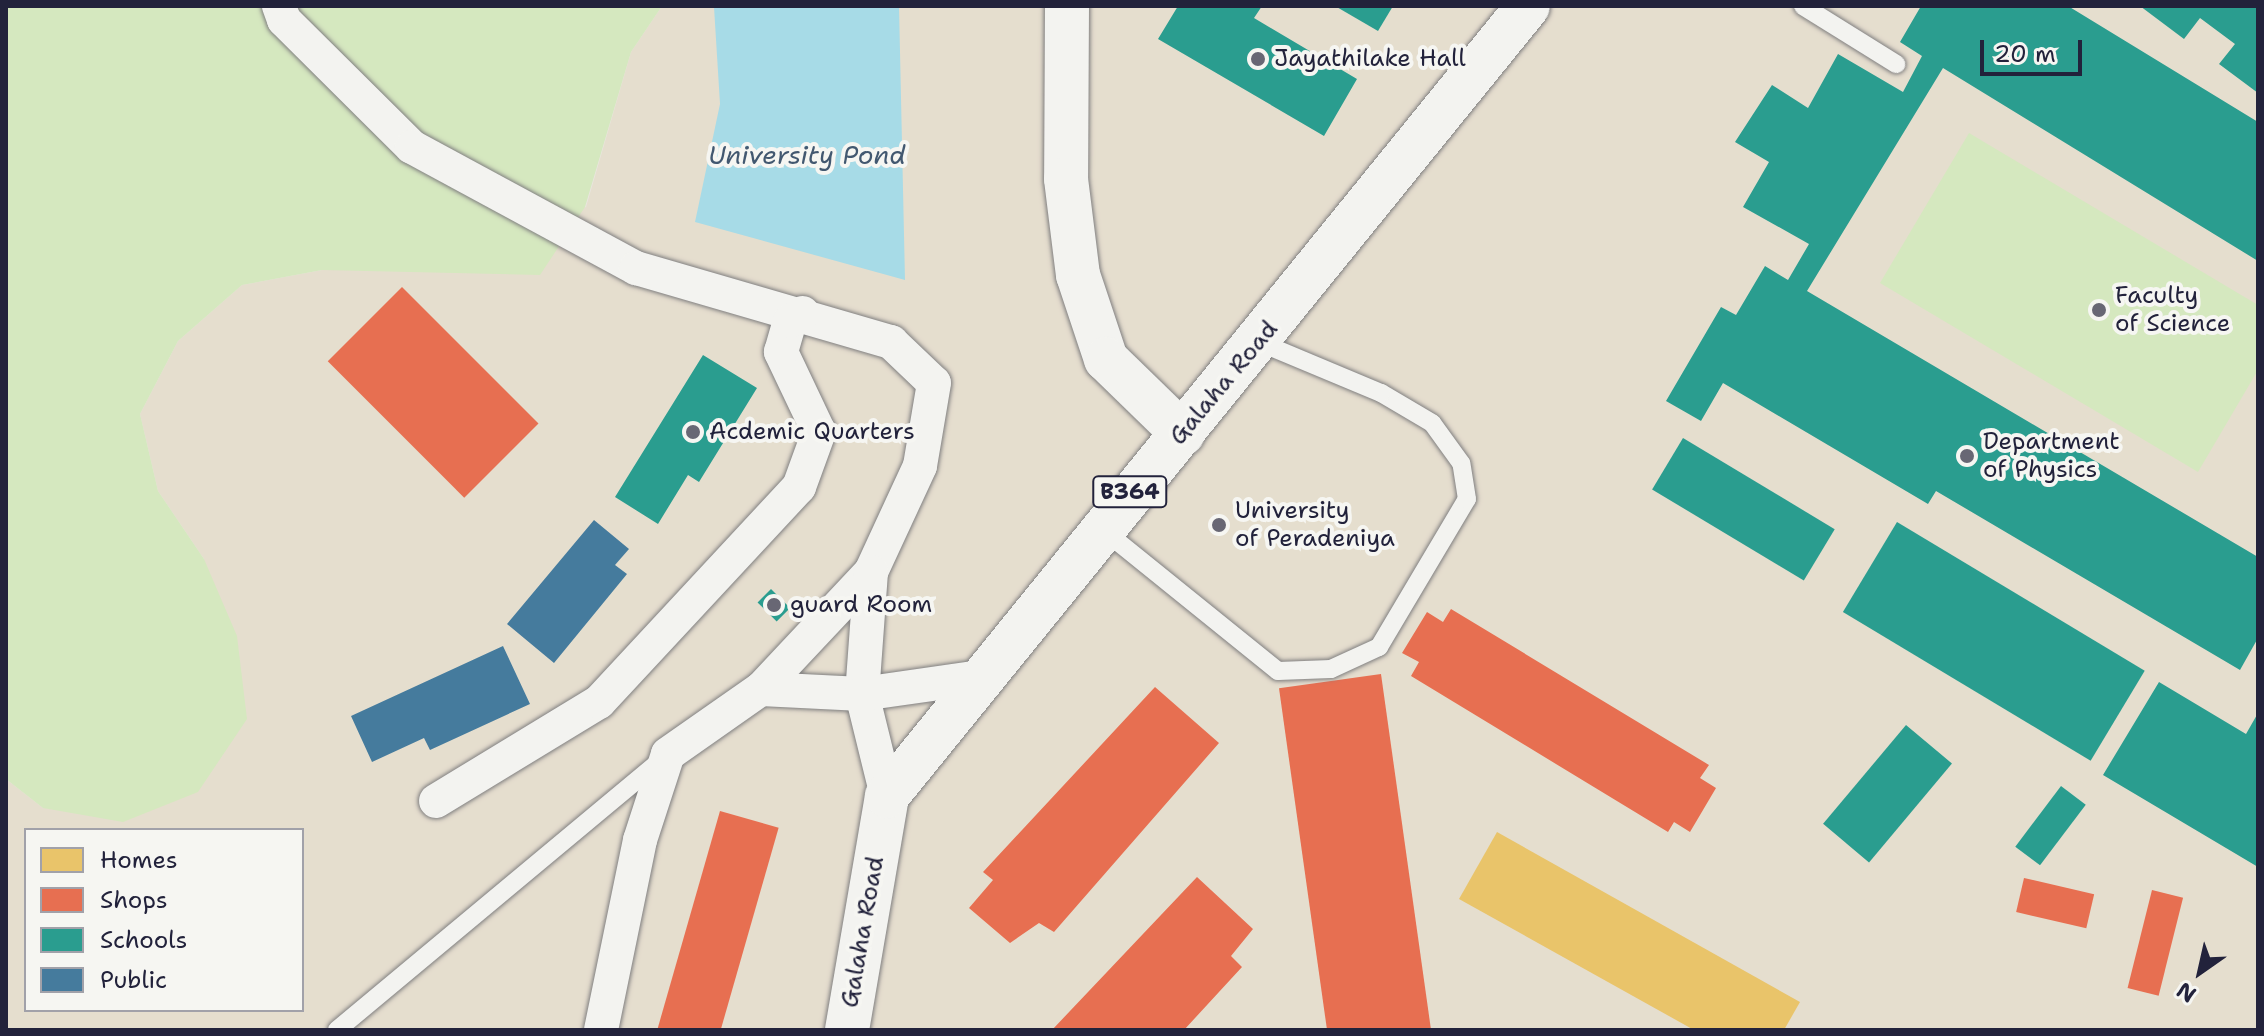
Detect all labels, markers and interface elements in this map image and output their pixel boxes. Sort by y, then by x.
scale bar [1984,24,2086,74]
text: 20 m [1994,38,2056,70]
place label: Jayathilake Hall [1274,45,1466,73]
marker: Jayathilake Hall [1249,50,1267,68]
water label: University Pond [708,139,906,171]
place label: Faculty of Science [2115,282,2230,338]
marker: Faculty of Science [2090,301,2108,319]
street label: Galaha Road [1164,315,1284,451]
place label: Acdemic Quarters [709,418,915,446]
marker: Acdemic Quarters [684,423,702,441]
place label: Department of Physics [1983,428,2120,484]
marker: Department of Physics [1958,447,1976,465]
road number: B364 [1092,474,1168,510]
place label: University of Peradeniya [1235,497,1395,553]
marker: University of Peradeniya [1210,516,1228,534]
place label: guard Room [790,591,932,619]
marker: guard Room [765,596,783,614]
legend [24,828,304,1012]
text: Homes [100,844,178,876]
street label: Galaha Road [836,854,890,1010]
text: Shops [100,884,168,916]
text: Schools [100,924,187,956]
north arrow [2160,932,2240,1012]
text: Public [100,964,167,996]
text: N [2171,975,2202,1009]

